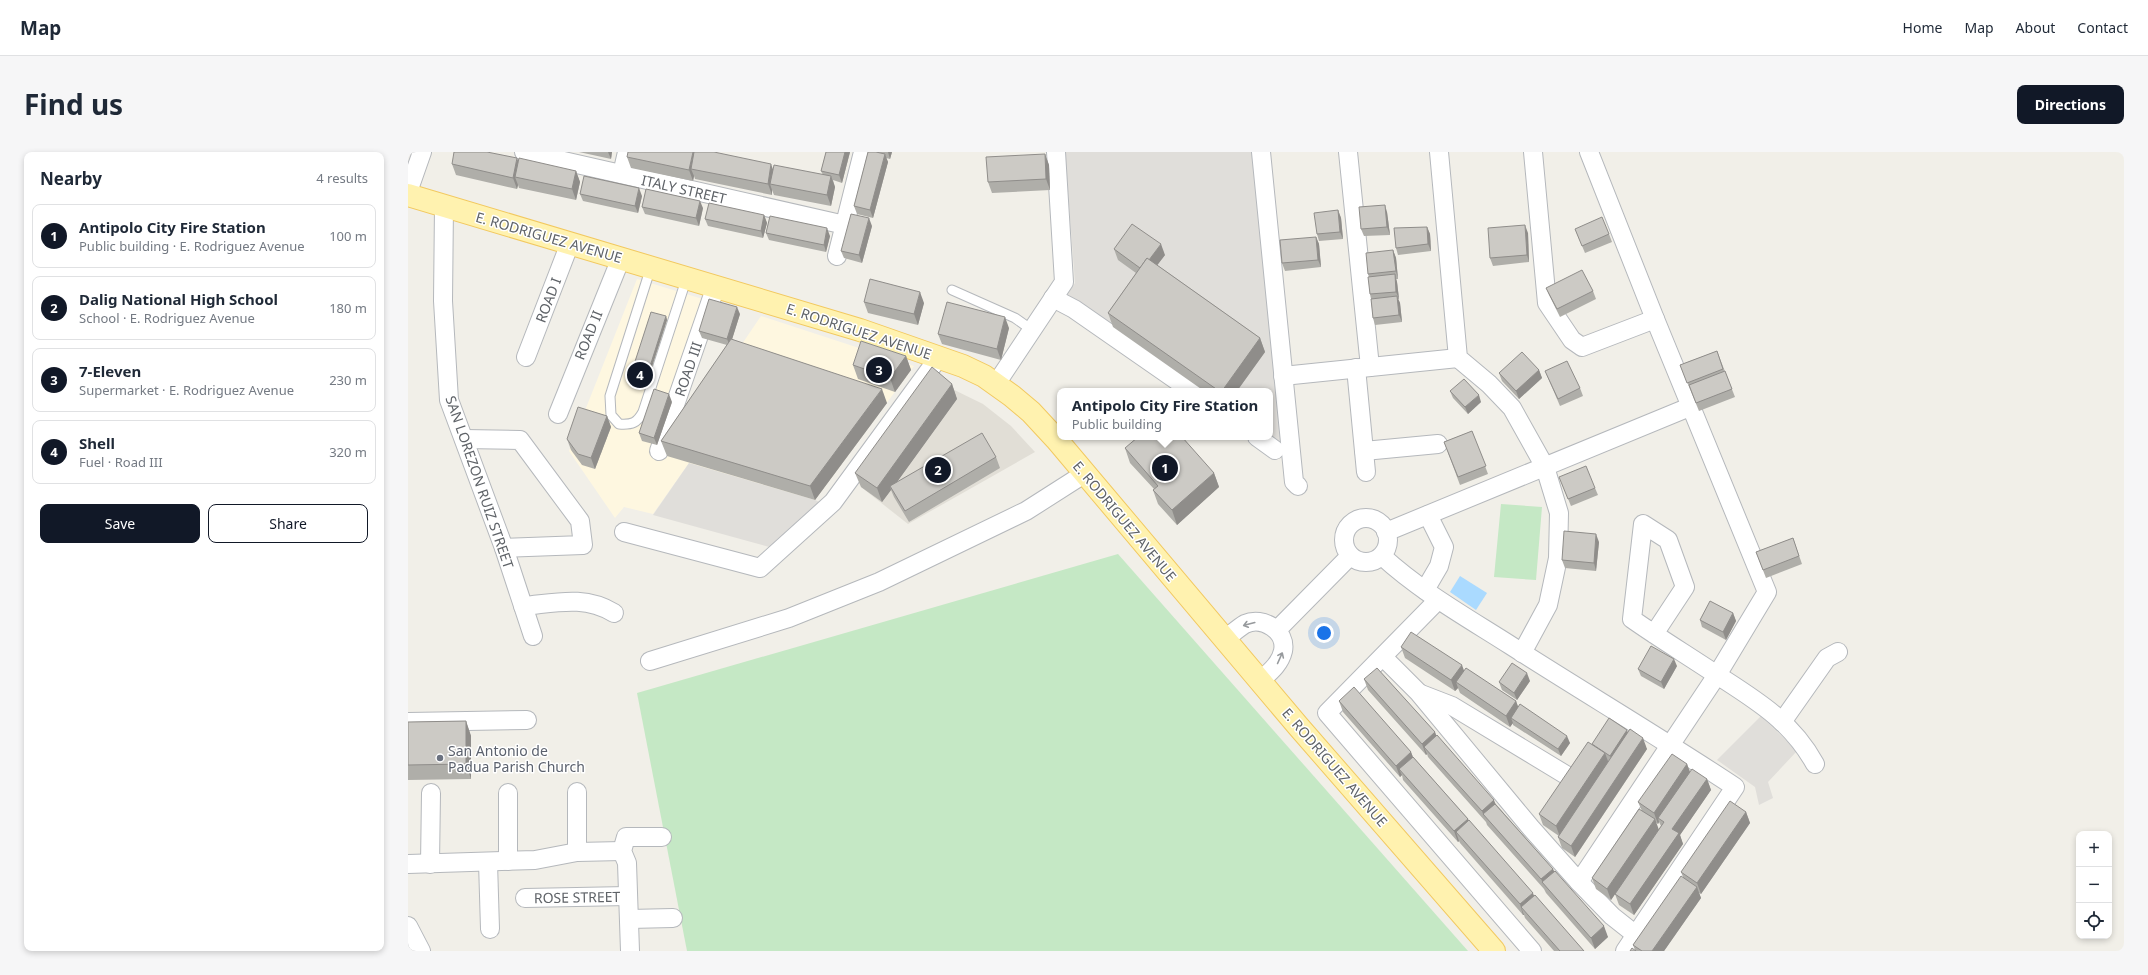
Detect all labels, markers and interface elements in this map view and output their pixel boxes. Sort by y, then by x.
text: Map [20,15,61,41]
text: Home [1903,18,1942,37]
text: Map [1964,18,1994,37]
text: About [2016,18,2055,37]
text: Contact [2077,18,2128,37]
text: Find us [24,85,123,123]
button: Directions [2017,85,2124,124]
text: Nearby [40,167,102,190]
text: 4 results [316,169,368,187]
street label: ITALY STREET [640,170,728,208]
street label: E. RODRIGUEZ AVENUE [474,207,624,267]
text: Antipolo City Fire Station [79,217,266,237]
text: 1 [50,227,58,245]
text: 100 m [329,227,367,245]
text: Public building · E. Rodriguez Avenue [79,237,305,255]
street label: ROAD I [531,274,565,325]
text: Dalig National High School [79,289,278,309]
text: 2 [50,299,58,317]
text: 180 m [329,299,367,317]
street label: E. RODRIGUEZ AVENUE [784,299,934,363]
street label: ROAD II [570,307,607,363]
text: School · E. Rodriguez Avenue [79,309,255,327]
street label: ROAD III [670,339,706,399]
pin: 3 [866,355,892,385]
pin: 4 [627,360,653,390]
text: 7-Eleven [79,361,141,381]
text: 3 [50,371,58,389]
text: 230 m [329,371,367,389]
text: Supermarket · E. Rodriguez Avenue [79,381,294,399]
popup [1057,388,1273,440]
street label: SAN LOREZON RUIZ STREET [441,393,519,571]
text: Antipolo City Fire Station [1072,395,1258,415]
text: Public building [1072,415,1162,433]
text: Shell [79,433,115,453]
text: 4 [50,443,58,461]
text: 320 m [329,443,367,461]
text: Fuel · Road III [79,453,163,471]
pin: 1 [1152,453,1178,483]
pin: 2 [925,455,951,485]
street label: E. RODRIGUEZ AVENUE [1069,457,1181,585]
button: Save [40,504,200,543]
button: Share [208,504,368,543]
one-way arrow [1243,621,1256,629]
your location [1314,623,1334,643]
one-way arrow [1276,652,1284,664]
street label: E. RODRIGUEZ AVENUE [1278,704,1392,830]
place label: San Antonio de Padua Parish Church [448,741,585,776]
marker: San Antonio de Padua Parish Church [435,753,445,763]
map controls [2076,831,2112,939]
button: + [2076,831,2112,867]
button: − [2076,867,2112,903]
street label: ROSE STREET [534,887,621,907]
button: locate [2076,903,2112,939]

